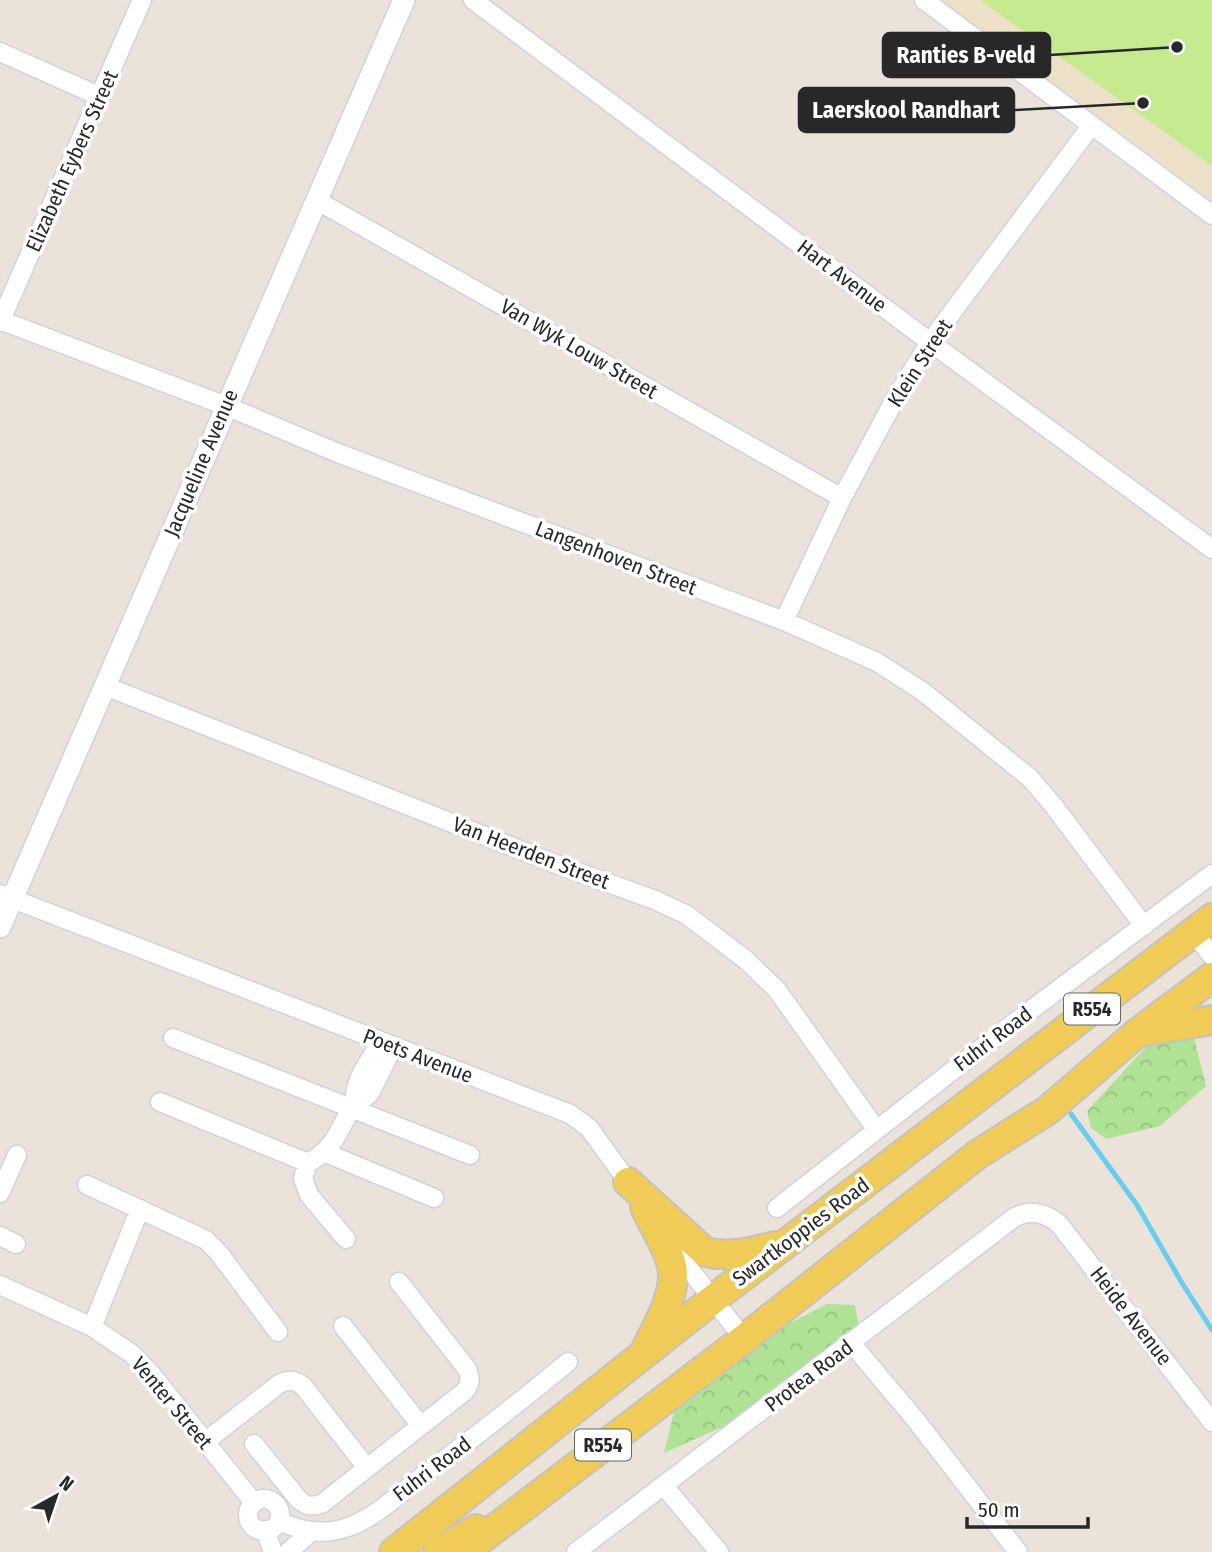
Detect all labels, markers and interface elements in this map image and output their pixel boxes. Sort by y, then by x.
callout: Ranties B-veld [883,33,1050,77]
text: Ranties B-veld [897,41,1036,69]
street label: Elizabeth Eybers Street [20,66,124,256]
callout: Laerskool Randhart [799,88,1014,132]
text: Laerskool Randhart [812,96,1001,124]
street label: Hart Avenue [792,234,892,318]
street label: Van Wyk Louw Street [496,293,662,405]
street label: Klein Street [882,314,958,412]
street label: Jacqueline Avenue [158,385,244,541]
street label: Langenhoven Street [532,515,701,601]
street label: Van Heerden Street [449,811,613,895]
road number: R554 [1064,993,1120,1024]
street label: Fuhri Road [949,1001,1037,1077]
street label: Poets Avenue [359,1023,477,1089]
street label: Swartkoppies Road [727,1172,875,1292]
street label: Heide Avenue [1084,1261,1178,1371]
street label: Protea Road [760,1334,858,1418]
street label: Venter Street [126,1352,218,1455]
road number: R554 [575,1429,631,1460]
street label: Fuhri Road [388,1431,476,1507]
north arrow [21,1461,91,1531]
text: N [55,1471,78,1496]
scale bar [967,1486,1088,1530]
text: 50 m [978,1497,1020,1523]

